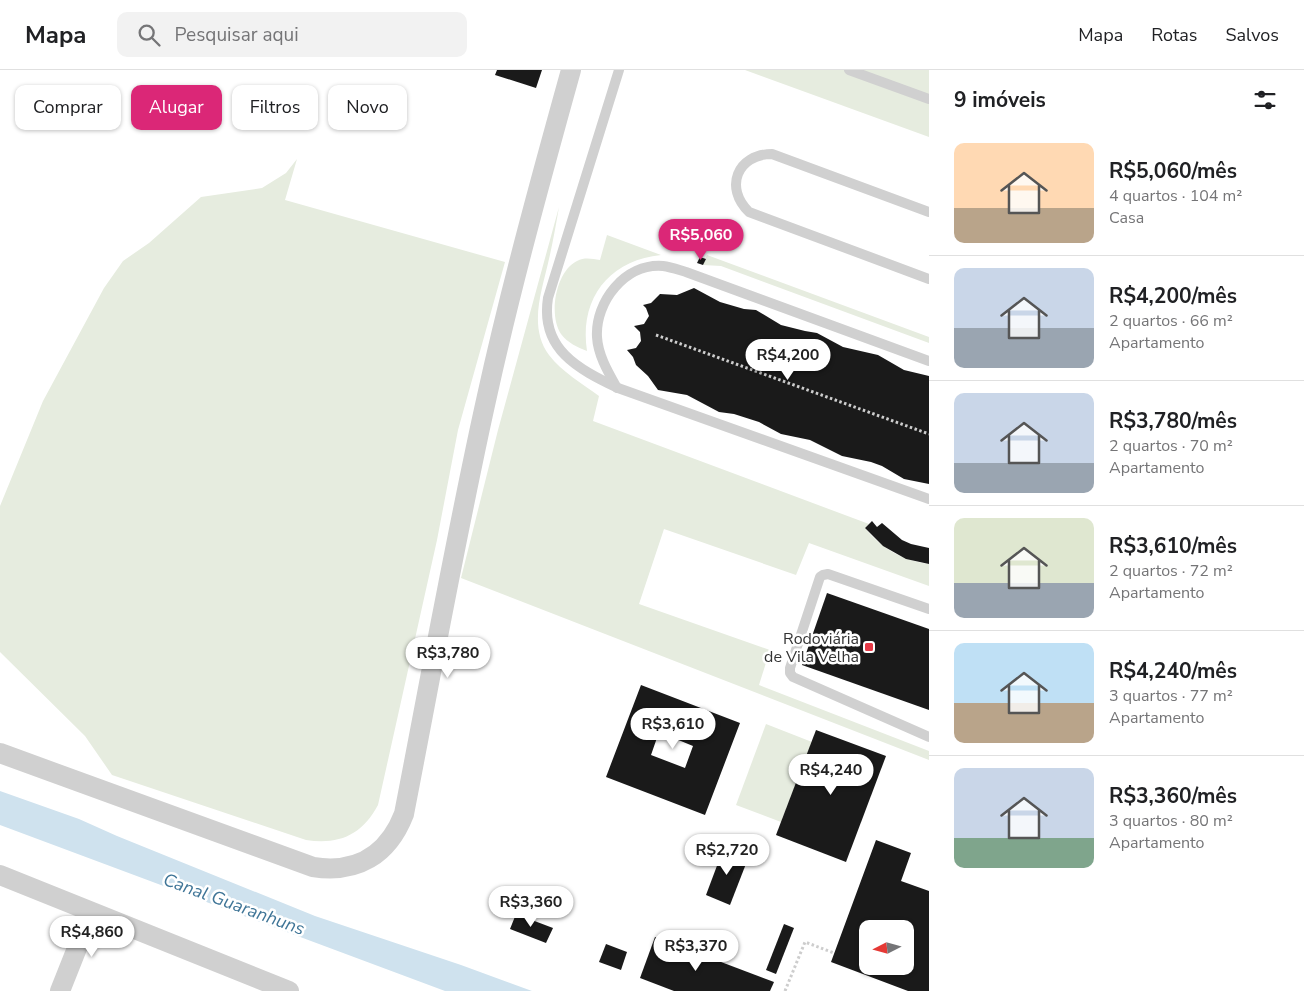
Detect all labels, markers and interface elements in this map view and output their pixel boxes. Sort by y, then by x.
search box [117,12,467,57]
text: Mapa [25,19,87,51]
icon: search [135,21,163,49]
text: Pesquisar aqui [175,22,299,48]
text: Mapa [1078,23,1123,47]
text: Rotas [1151,23,1197,47]
text: Salvos [1225,23,1279,47]
chip: Comprar [15,85,121,130]
chip: Alugar [131,85,222,130]
chip: Filtros [232,85,318,130]
chip: Novo [328,85,407,130]
text: 9 imóveis [954,86,1046,114]
icon: filters [1251,86,1279,114]
text: R$5,060/mês [1109,157,1237,185]
icon: home [994,163,1054,223]
text: 4 quartos · 104 m² [1109,185,1242,207]
text: Casa [1109,207,1144,229]
pin: R$5,060 [655,218,747,261]
text: R$5,060 [670,224,732,246]
text: R$4,200/mês [1109,282,1237,310]
icon: home [994,288,1054,348]
text: 2 quartos · 66 m² [1109,310,1233,332]
text: Apartamento [1109,332,1204,354]
pin: R$4,200 [742,338,834,381]
text: R$4,200 [757,344,819,366]
text: R$3,780/mês [1109,407,1237,435]
icon: home [994,413,1054,473]
text: 2 quartos · 70 m² [1109,435,1233,457]
text: Apartamento [1109,457,1204,479]
text: R$3,610/mês [1109,532,1237,560]
icon: home [994,538,1054,598]
text: 2 quartos · 72 m² [1109,560,1233,582]
text: Apartamento [1109,582,1204,604]
place label: Rodoviária de Vila Velha [764,628,859,668]
pin: R$3,780 [402,636,494,679]
marker: Rodoviária de Vila Velha [863,641,875,653]
text: R$3,780 [417,642,479,664]
text: R$4,240/mês [1109,657,1237,685]
icon: home [994,663,1054,723]
text: 3 quartos · 77 m² [1109,685,1233,707]
text: Apartamento [1109,707,1204,729]
pin: R$3,610 [627,708,719,750]
text: R$3,610 [642,713,704,735]
pin: R$4,240 [785,754,877,796]
text: R$4,240 [800,759,862,781]
text: R$3,360/mês [1109,782,1237,810]
icon: home [994,788,1054,848]
text: 3 quartos · 80 m² [1109,810,1233,832]
text: Apartamento [1109,832,1204,854]
pin: R$2,720 [681,834,773,876]
text: R$2,720 [696,839,758,861]
water label: Canal Guaranhuns [160,867,308,941]
pin: R$3,360 [485,886,577,928]
text: R$3,360 [500,891,562,913]
pin: R$4,860 [46,916,138,958]
north arrow [859,920,914,975]
map controls [859,920,914,975]
text: R$4,860 [61,921,123,943]
pin: R$3,370 [650,930,742,972]
text: R$3,370 [665,935,727,957]

